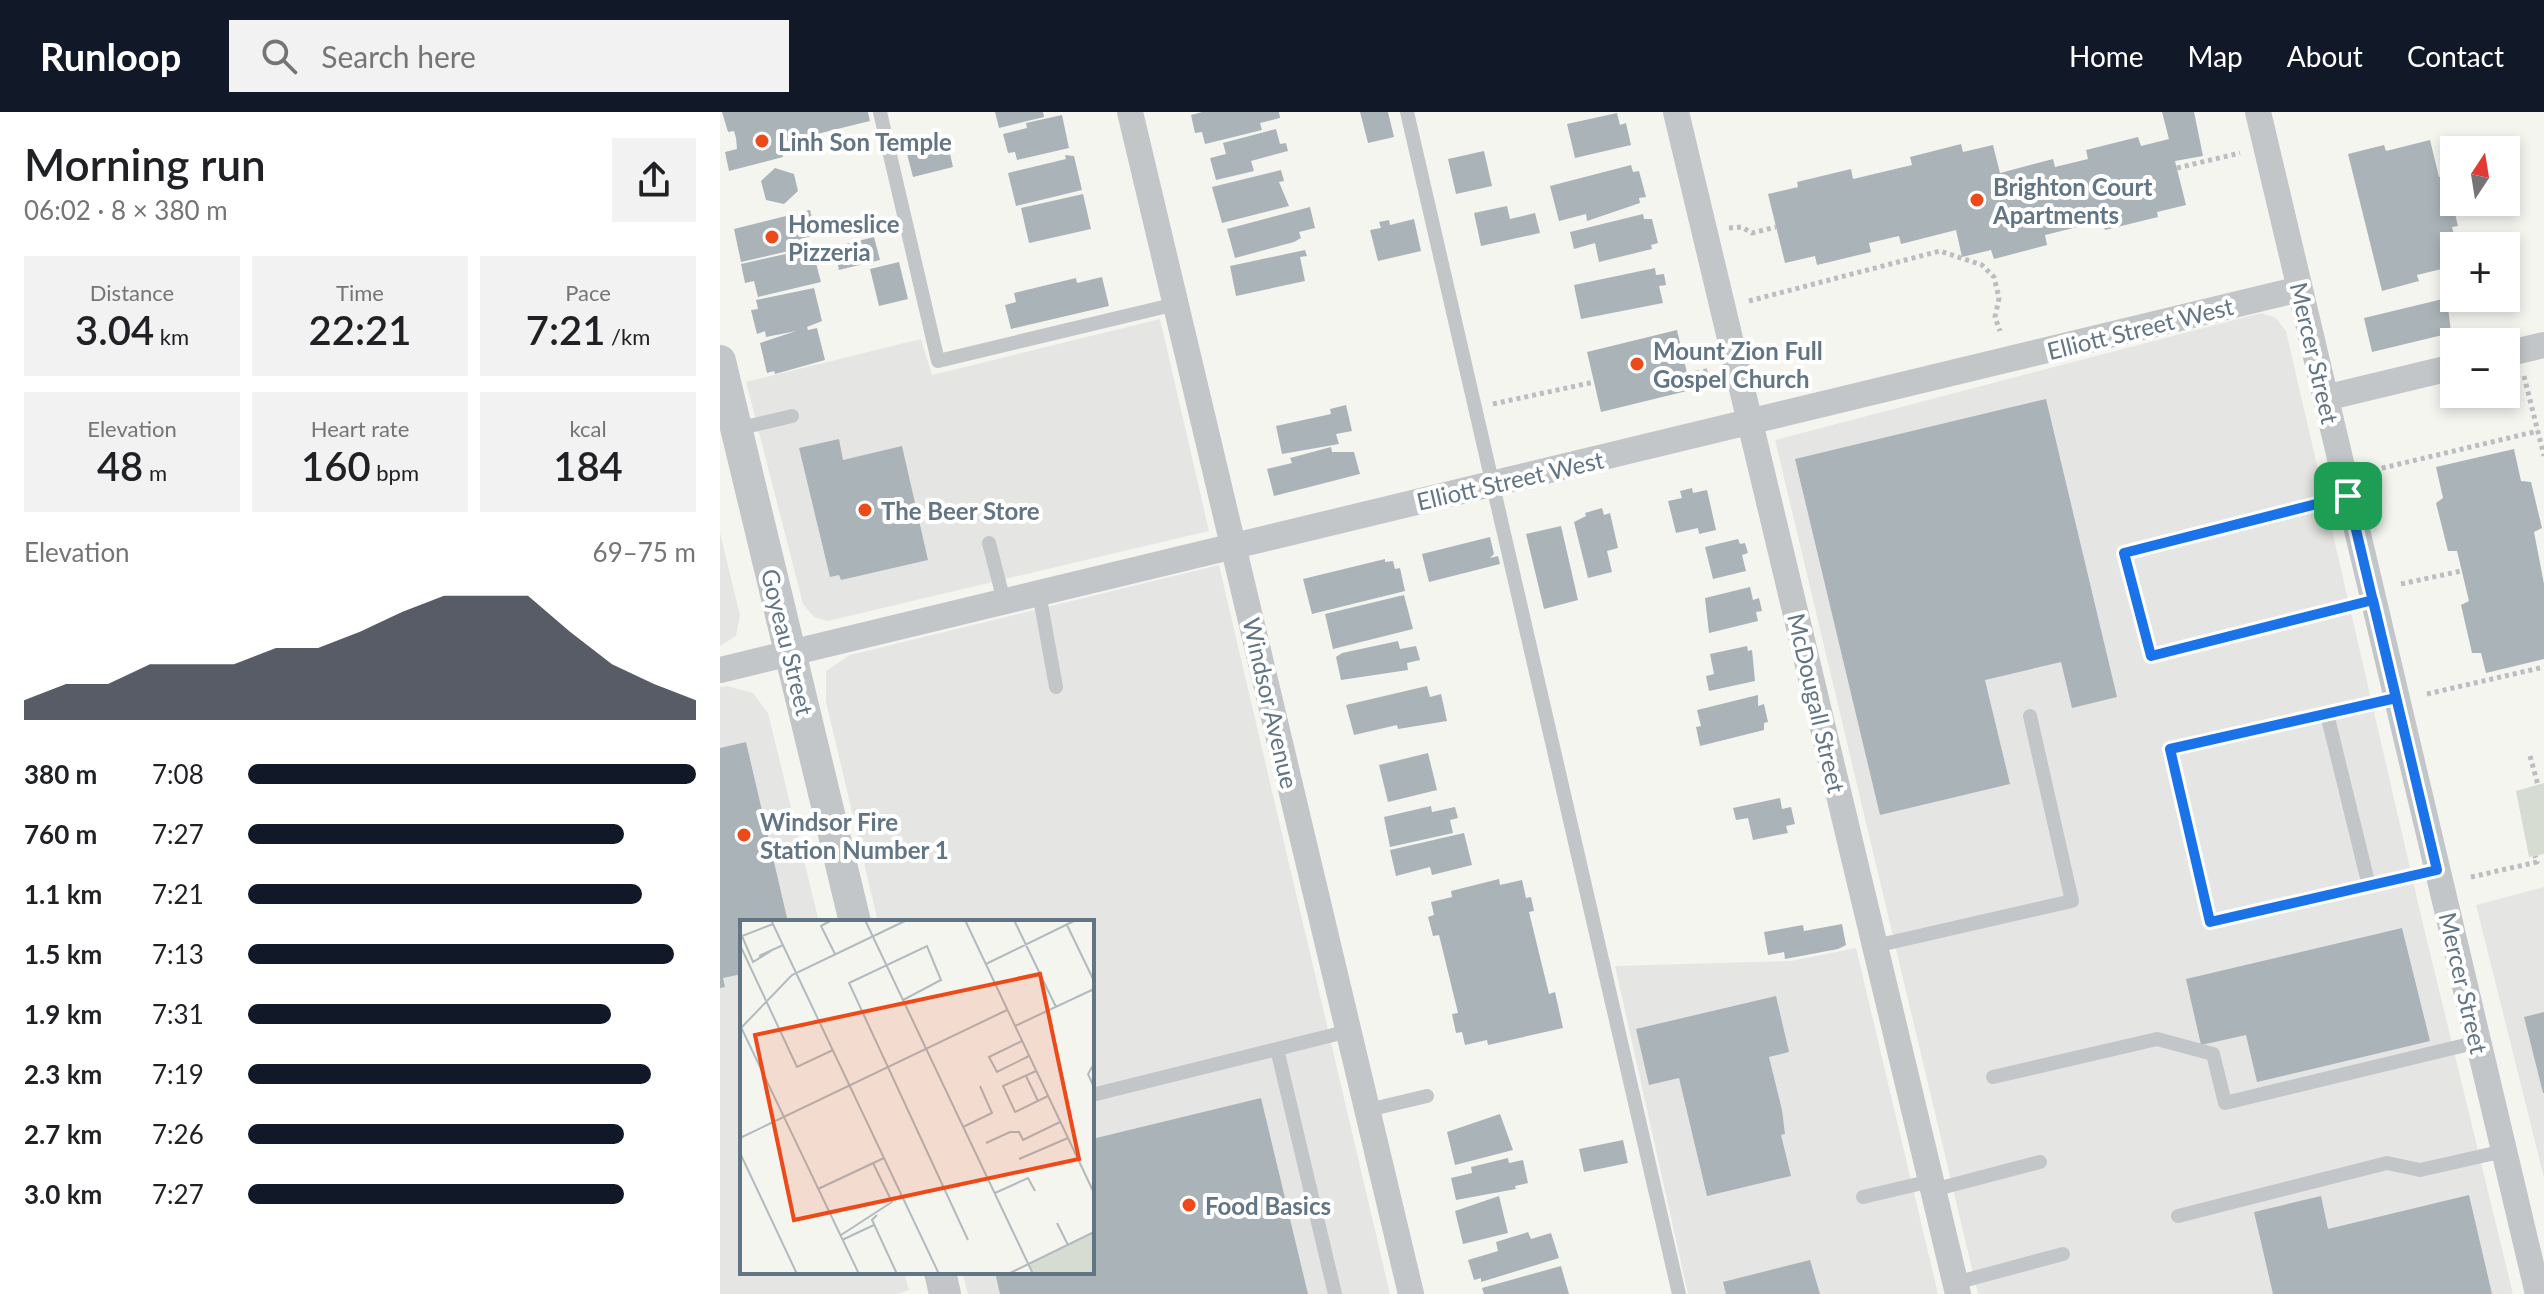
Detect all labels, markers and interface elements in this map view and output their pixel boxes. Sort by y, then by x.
search box [229,20,789,92]
text: Runloop [40,33,181,79]
icon: search [257,34,301,78]
text: Search here [321,38,476,74]
text: Home [2069,39,2144,73]
text: Map [2188,39,2243,73]
text: About [2287,39,2363,73]
text: Contact [2407,39,2504,73]
place label: Linh Son Temple [778,127,952,156]
marker: Linh Son Temple [753,132,771,150]
north arrow [2440,136,2520,216]
map controls [2440,136,2520,408]
text: Morning run [24,138,266,190]
button: share [612,138,696,222]
place label: Brighton Court Apartments [1992,172,2153,229]
marker: Brighton Court Apartments [1968,191,1986,209]
text: 06:02 · 8 × 380 m [24,194,228,226]
place label: Homeslice Pizzeria [788,209,900,266]
marker: Homeslice Pizzeria [763,228,781,246]
button: + [2440,232,2520,312]
text: Distance [90,279,174,306]
text: Time [336,279,384,306]
text: Pace [565,279,611,306]
street label: Mercer Street [2285,279,2345,427]
street label: Elliott Street West [2044,291,2237,365]
text: 3.04 [75,306,154,354]
text: 22:21 [309,306,411,354]
text: 7:21 [526,306,605,354]
text: km [154,323,189,350]
text: /km [605,323,650,350]
button: − [2440,328,2520,408]
place label: Mount Zion Full Gospel Church [1653,336,1823,393]
marker: Mount Zion Full Gospel Church [1628,355,1646,373]
text: Elevation [87,415,177,442]
text: Heart rate [311,415,409,442]
text: kcal [569,415,607,442]
text: 48 [97,442,143,490]
text: 160 [301,442,371,490]
text: 184 [553,442,623,490]
street label: Elliott Street West [1414,444,1607,516]
text: m [143,459,167,486]
text: bpm [371,459,419,486]
pin [2314,462,2382,530]
icon: arrive [2326,474,2370,518]
place label: The Beer Store [881,496,1040,525]
marker: The Beer Store [856,501,874,519]
text: Elevation [24,536,130,568]
text: 69–75 m [593,536,696,568]
street label: Goyeau Street [756,566,820,719]
street label: McDougall Street [1782,610,1852,796]
street label: Windsor Avenue [1237,615,1305,791]
text: 380 m [24,758,97,790]
text: 7:08 [152,758,204,790]
place label: Windsor Fire Station Number 1 [760,807,949,864]
text: 760 m [24,818,97,850]
text: 7:27 [152,818,204,850]
marker: Windsor Fire Station Number 1 [735,826,753,844]
text: 1.1 km [24,878,102,910]
text: 7:21 [152,878,204,910]
street label: Mercer Street [2434,909,2494,1057]
inset map [740,920,1094,1274]
text: 1.5 km [24,938,102,970]
text: 7:13 [152,938,204,970]
text: 1.9 km [24,998,102,1030]
text: 7:31 [152,998,204,1030]
text: 2.3 km [24,1058,102,1090]
text: 7:19 [152,1058,204,1090]
text: 2.7 km [24,1118,102,1150]
text: 7:26 [152,1118,204,1150]
text: 3.0 km [24,1178,102,1210]
text: 7:27 [152,1178,204,1210]
place label: Food Basics [1205,1191,1331,1220]
marker: Food Basics [1180,1196,1198,1214]

